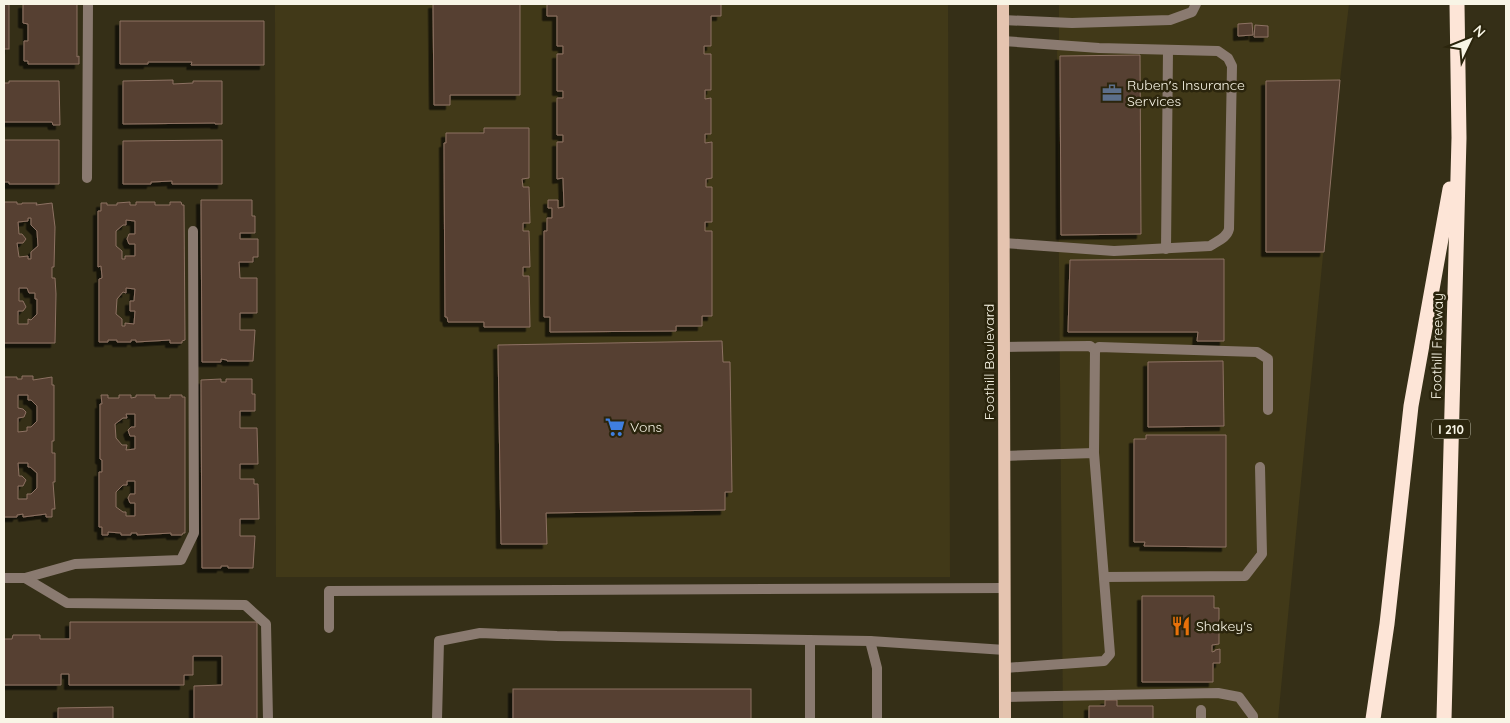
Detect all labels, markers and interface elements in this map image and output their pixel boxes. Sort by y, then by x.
north arrow [1445,15,1495,65]
text: N [1469,21,1490,41]
place label: Ruben's Insurance Services [1127,76,1245,110]
office icon: Ruben's Insurance Services [1101,82,1123,104]
street label: Foothill Freeway [1427,293,1447,399]
street label: Foothill Boulevard [980,304,998,420]
supermarket icon: Vons [604,416,626,438]
place label: Vons [630,418,662,436]
road number: I 210 [1432,419,1470,438]
restaurant icon: Shakey's [1170,615,1192,637]
place label: Shakey's [1196,617,1253,635]

